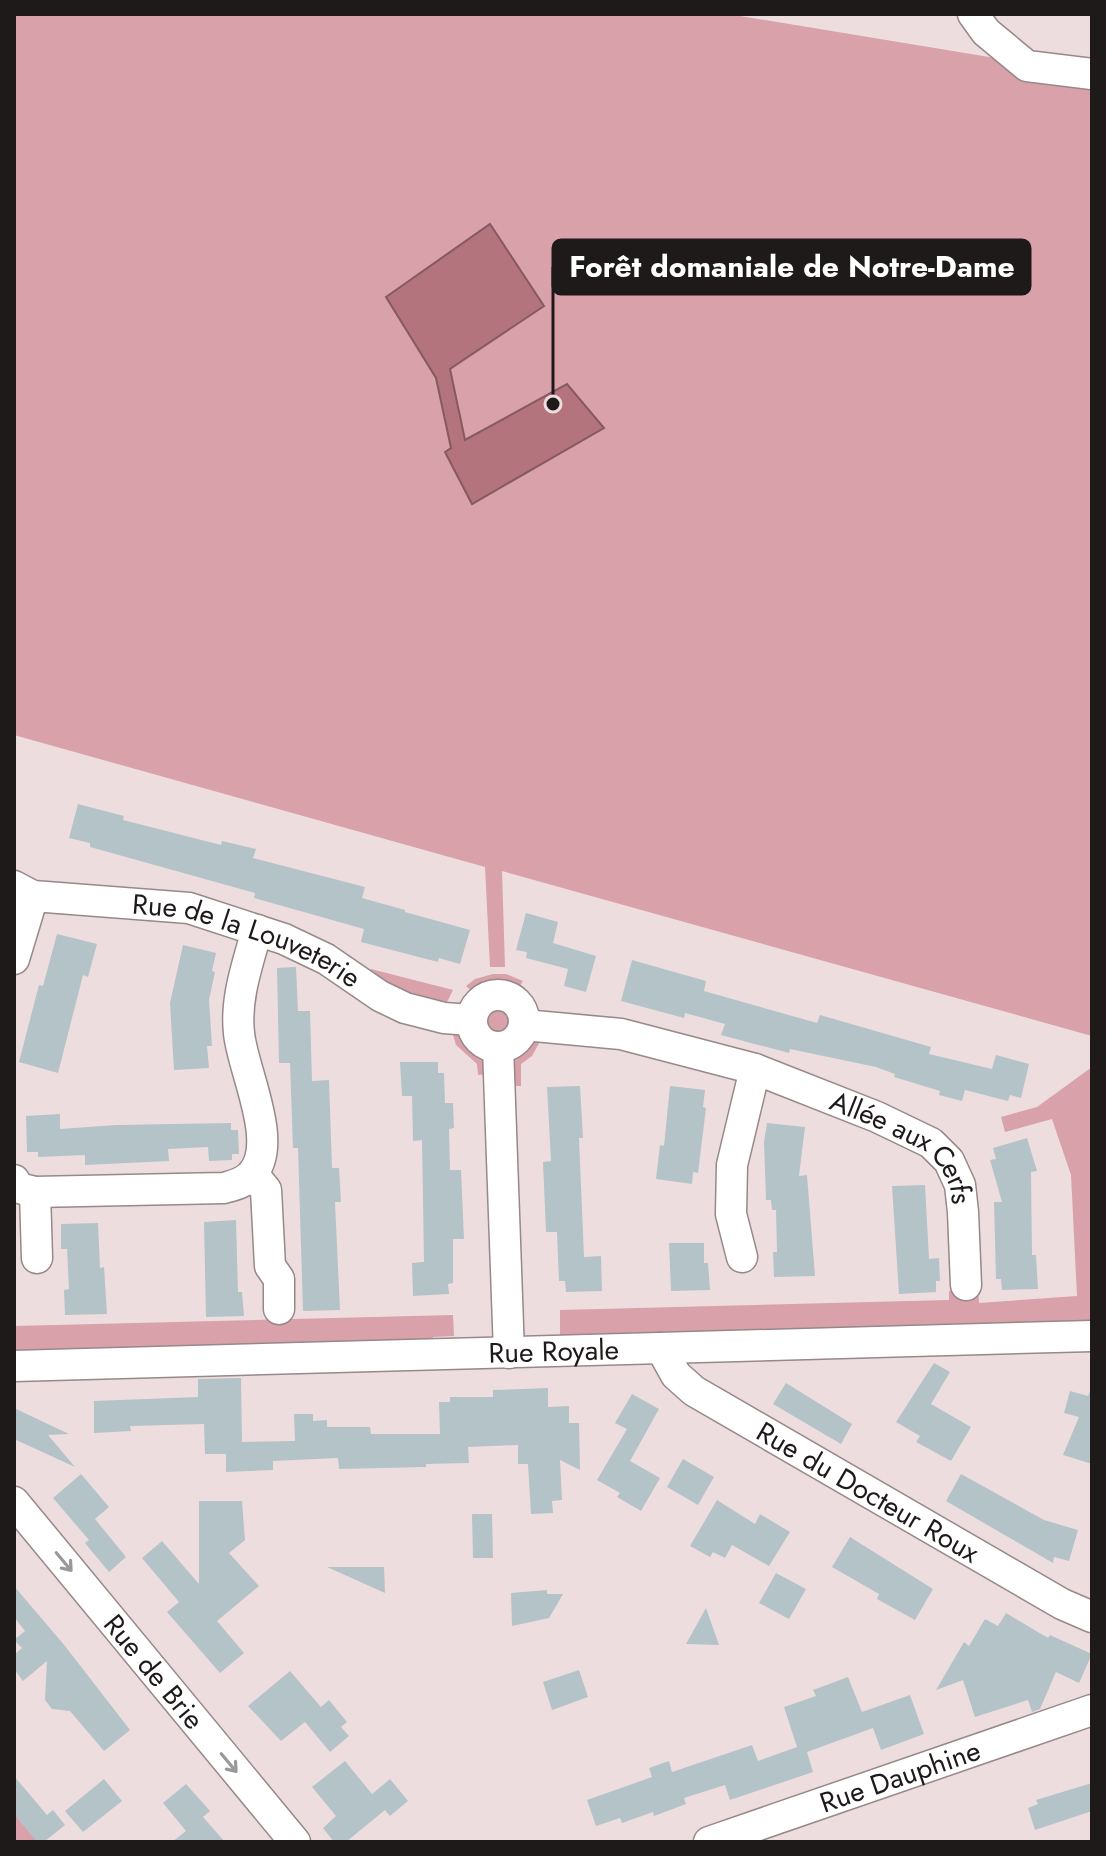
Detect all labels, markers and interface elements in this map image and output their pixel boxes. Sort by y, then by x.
callout: Forêt domaniale de Notre-Dame [553,240,1030,294]
text: Forêt domaniale de Notre-Dame [569,245,1015,288]
street label: Rue de la Louveterie [131,884,369,998]
street label: Allée aux Cerfs [824,1081,982,1206]
street label: Rue Royale [488,1329,620,1374]
street label: Rue du Docteur Roux [749,1411,987,1573]
one-way arrow [55,1551,73,1572]
street label: Rue de Brie [94,1605,214,1739]
street label: Rue Dauphine [814,1730,986,1823]
one-way arrow [220,1752,238,1772]

